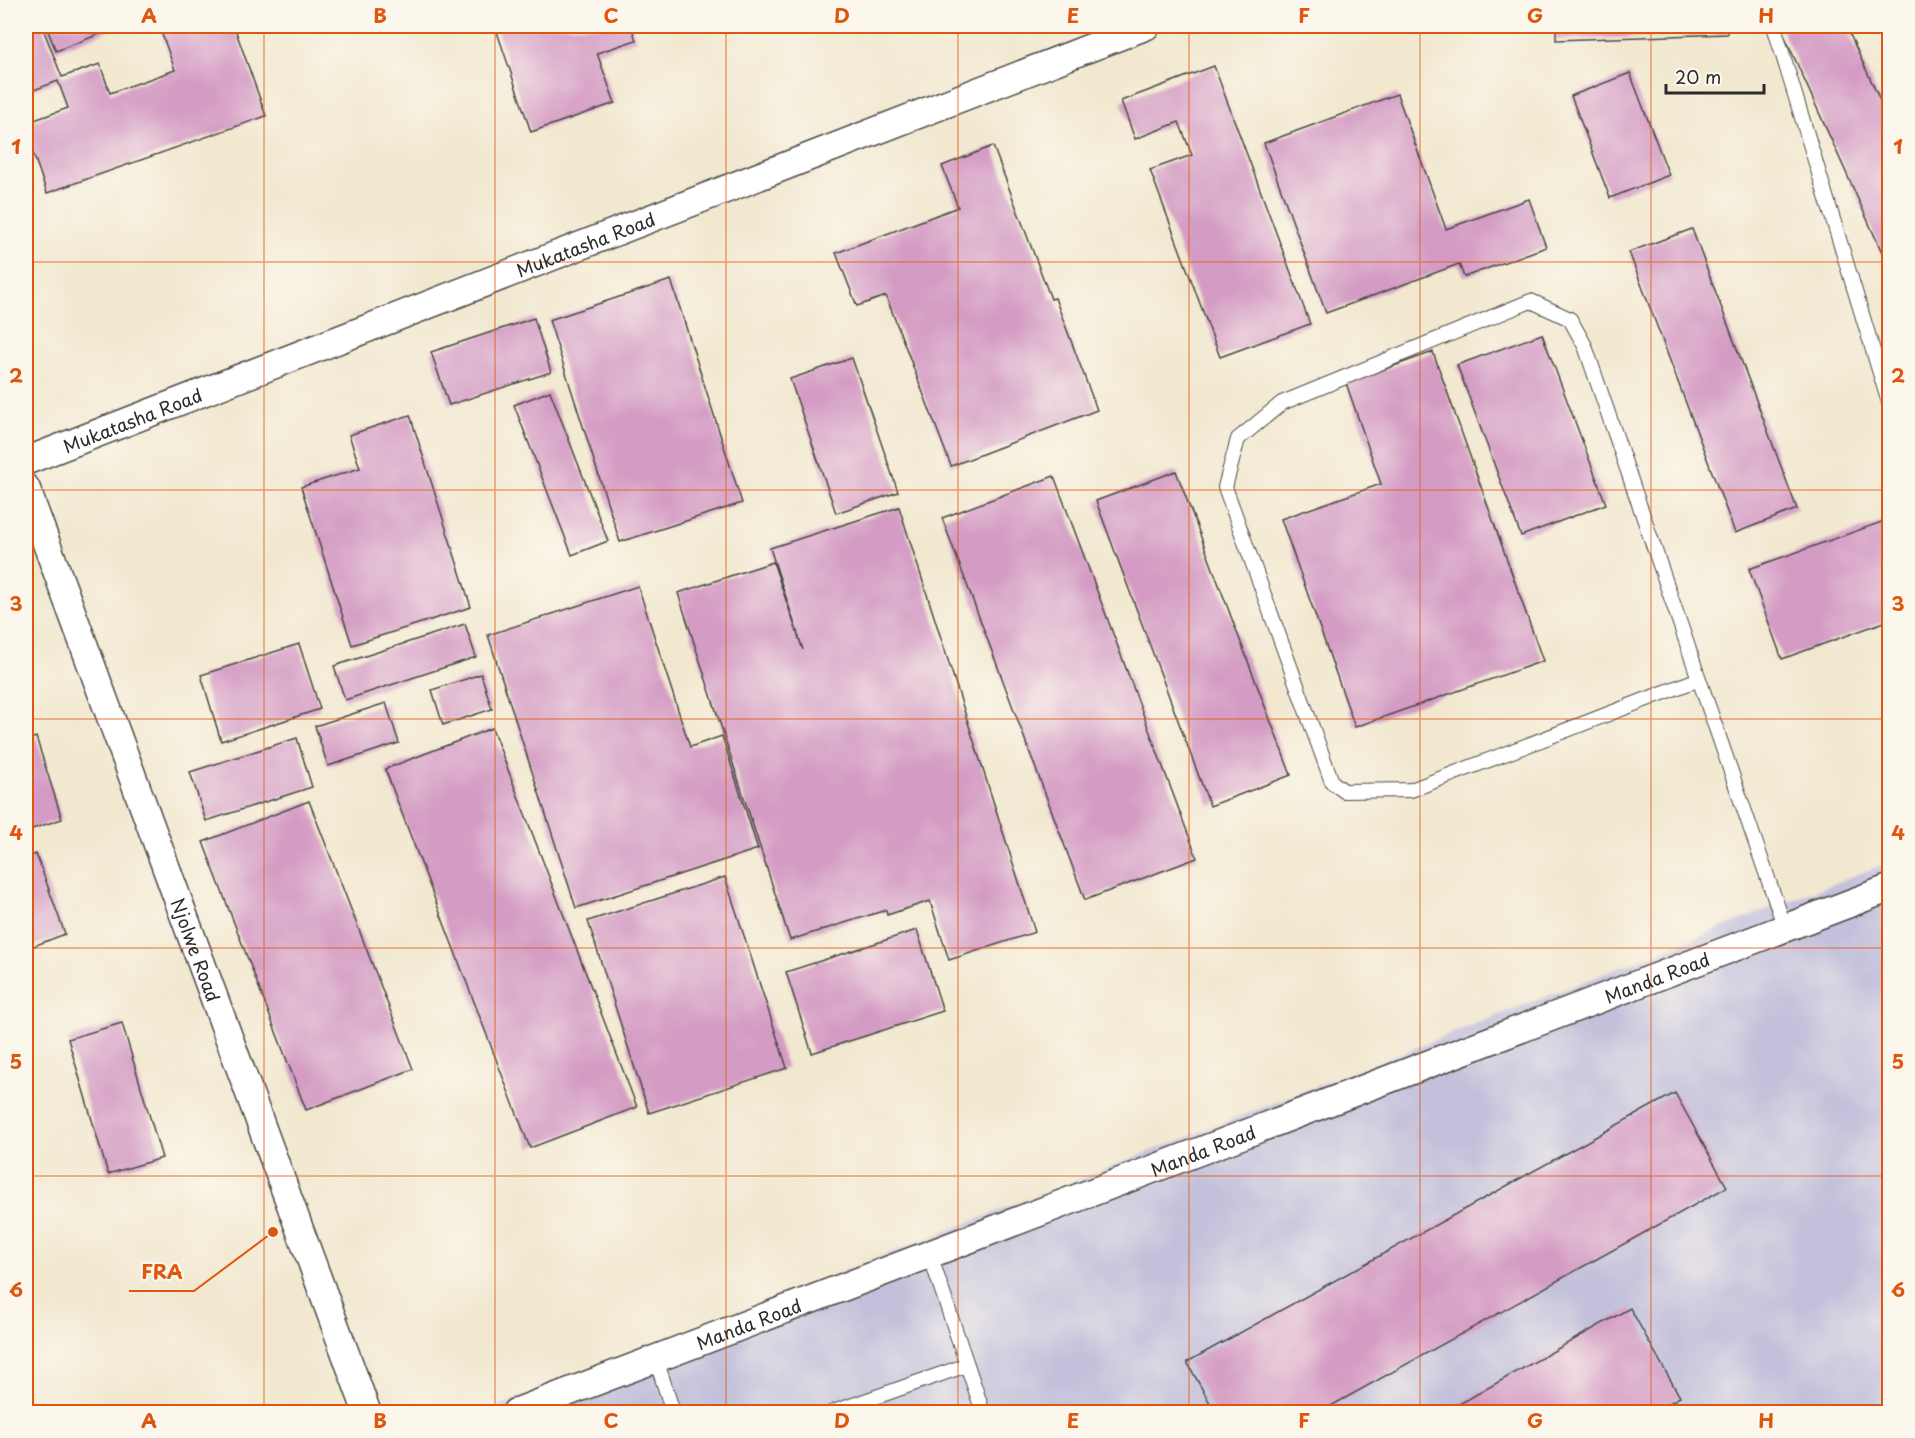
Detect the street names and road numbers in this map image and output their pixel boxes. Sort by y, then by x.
street label: Mukatasha Road [512,205,659,283]
street label: Mukatasha Road [59,381,206,459]
street label: Njolwe Road [165,894,228,1005]
street label: Manda Road [1600,945,1713,1009]
street label: Manda Road [1146,1118,1259,1182]
street label: Manda Road [692,1291,805,1356]

